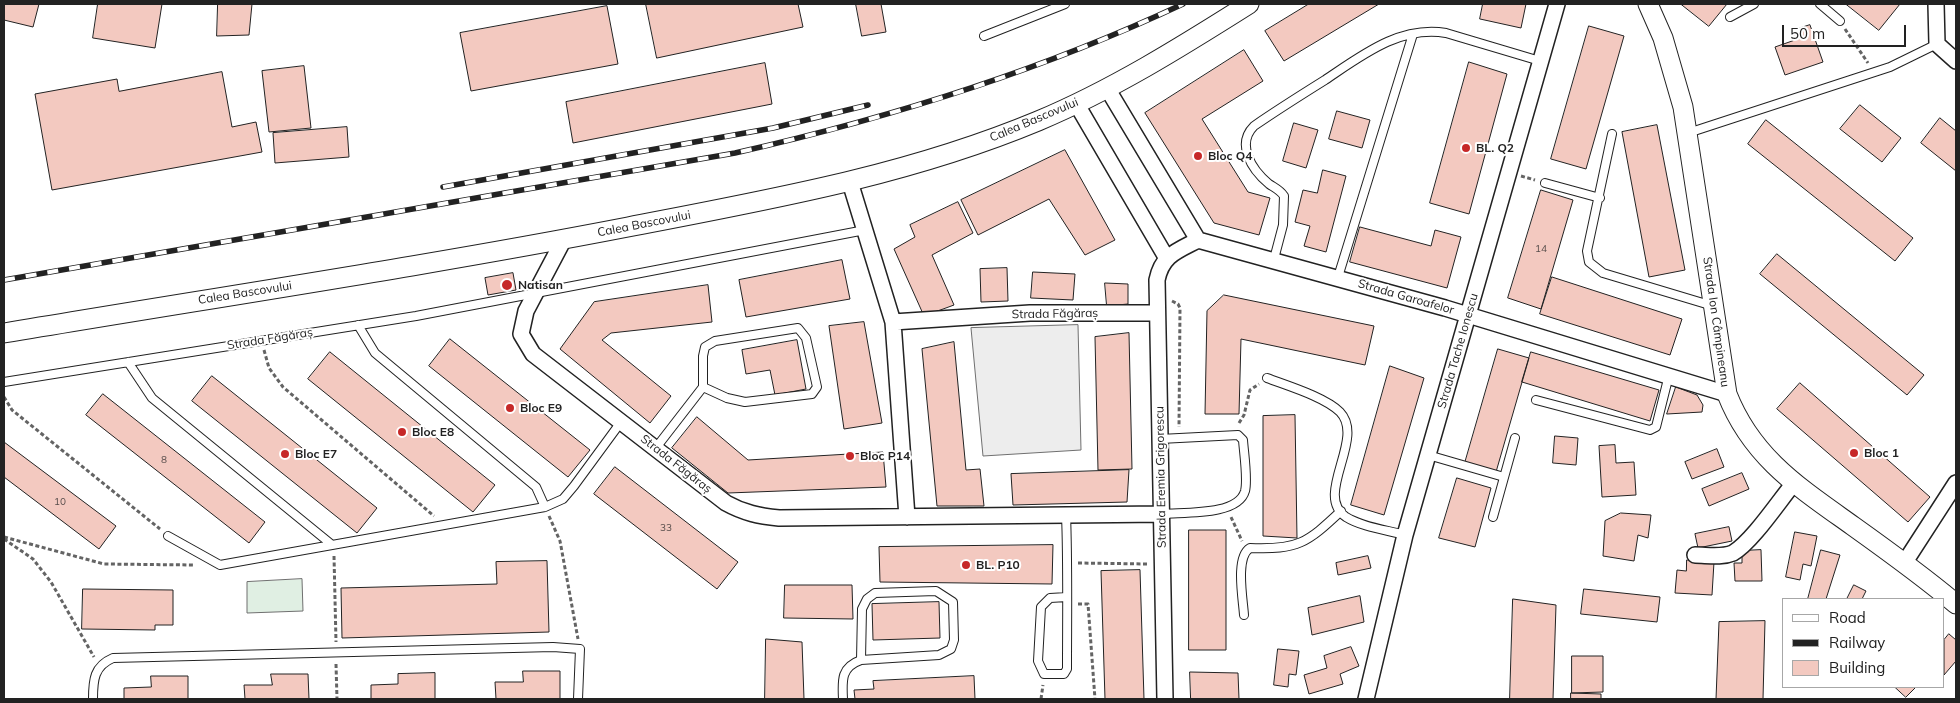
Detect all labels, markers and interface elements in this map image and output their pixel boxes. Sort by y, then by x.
scale bar [1785,15,1909,47]
text: 50 m [1790,24,1825,43]
street label: Calea Bascovului [988,95,1080,145]
place label: BL. Q2 [1476,141,1514,155]
marker: BL. Q2 [1460,142,1472,154]
place label: Bloc Q4 [1208,149,1252,163]
marker: Bloc Q4 [1192,150,1204,162]
street label: Calea Bascovului [596,208,692,240]
house number: 14 [1535,243,1547,255]
street label: Strada Ion Câmpineanu [1700,256,1732,388]
street label: Strada Garoafelor [1356,276,1456,318]
street label: Calea Bascovului [197,278,293,308]
marker: Natisan [500,278,514,292]
place label: Natisan [518,278,563,292]
street label: Strada Tache Ionescu [1435,292,1481,410]
street label: Strada Făgăraș [1012,306,1098,322]
street label: Strada Făgăraș [226,325,314,353]
place label: Bloc E9 [520,401,562,415]
marker: Bloc E9 [504,402,516,414]
street label: Strada Eremia Grigorescu [1153,406,1169,548]
place label: Bloc E8 [412,425,454,439]
marker: Bloc E8 [396,426,408,438]
street label: Strada Făgăraș [637,432,715,496]
place label: Bloc 1 [1864,446,1899,460]
place label: Bloc E7 [295,447,337,461]
marker: Bloc 1 [1848,447,1860,459]
marker: Bloc E7 [279,448,291,460]
place label: Bloc P14 [860,449,910,463]
marker: Bloc P14 [844,450,856,462]
house number: 8 [161,454,167,466]
house number: 10 [54,496,66,508]
house number: 33 [660,522,672,534]
place label: BL. P10 [976,558,1020,572]
marker: BL. P10 [960,559,972,571]
legend [1782,598,1945,688]
text: Road [1829,608,1866,627]
text: Railway [1829,633,1885,652]
text: Building [1829,658,1885,677]

